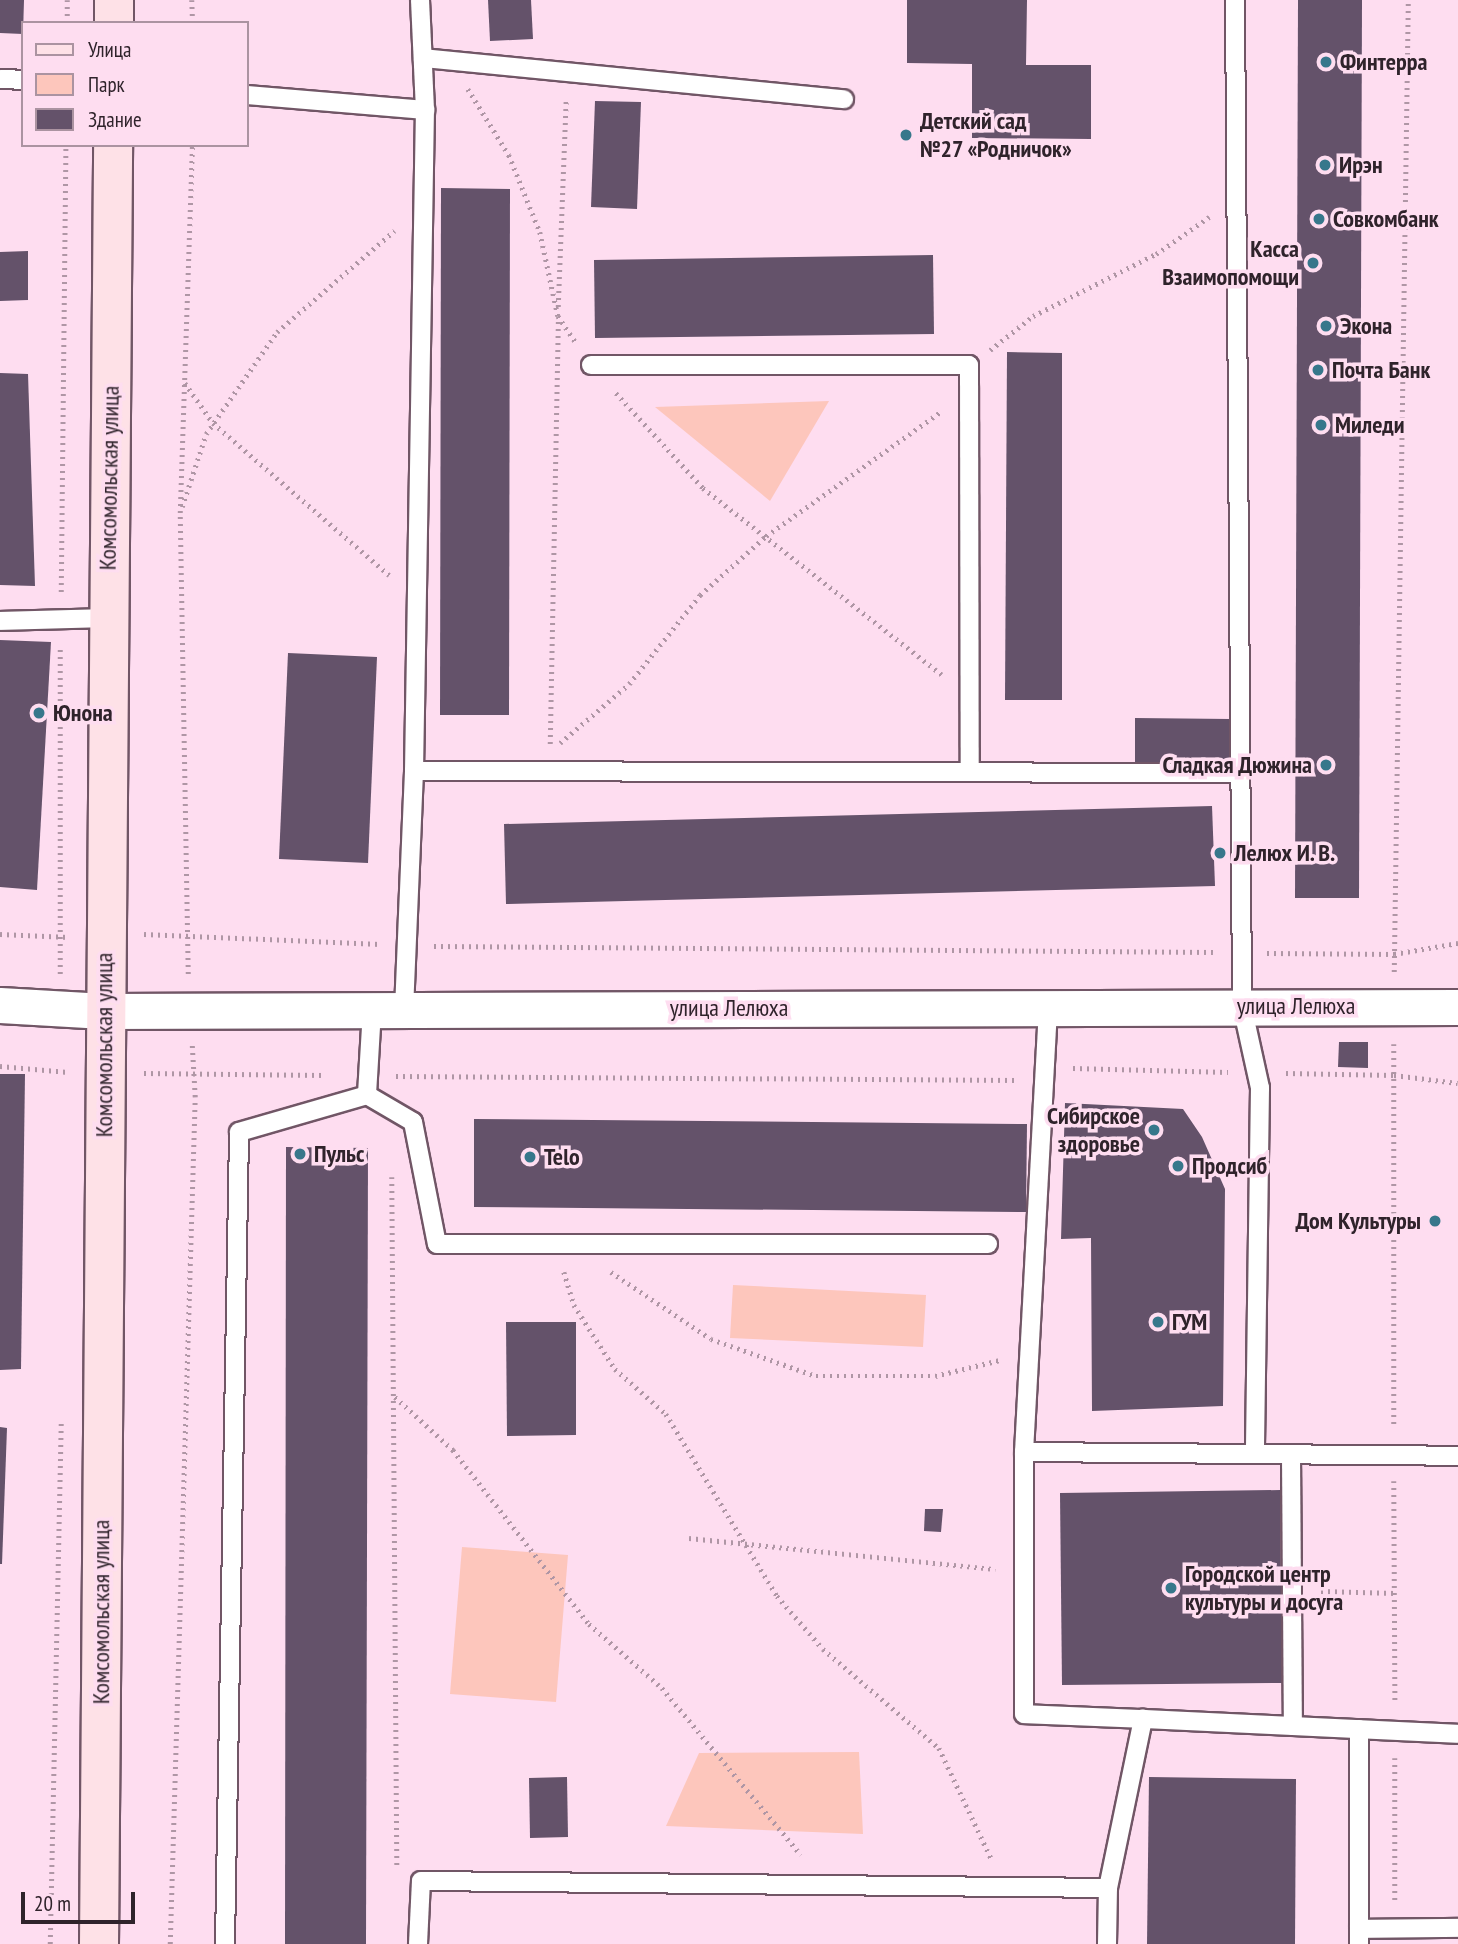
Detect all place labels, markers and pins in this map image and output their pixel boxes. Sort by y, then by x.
place label: Финтерра [1340,48,1427,76]
marker: Финтерра [1318,54,1334,70]
place label: Детский сад №27 «Родничок» [920,107,1073,163]
marker: Детский сад №27 «Родничок» [898,127,914,143]
place label: Ирэн [1339,151,1383,179]
marker: Ирэн [1317,157,1333,173]
place label: Совкомбанк [1333,205,1439,233]
marker: Совкомбанк [1311,211,1327,227]
place label: Касса Взаимопомощи [1162,235,1299,291]
marker: Касса Взаимопомощи [1305,255,1321,271]
place label: Экона [1340,312,1392,340]
marker: Экона [1318,318,1334,334]
place label: Почта Банк [1332,356,1430,384]
marker: Почта Банк [1310,362,1326,378]
place label: Миледи [1335,411,1404,439]
marker: Миледи [1313,417,1329,433]
place label: Юнона [53,699,113,727]
marker: Юнона [31,705,47,721]
place label: Сладкая Дюжина [1162,751,1312,779]
marker: Сладкая Дюжина [1318,757,1334,773]
place label: Лелюх И. В. [1234,839,1337,867]
marker: Лелюх И. В. [1212,845,1228,861]
place label: Сибирское здоровье [1047,1102,1140,1158]
marker: Сибирское здоровье [1146,1122,1162,1138]
place label: Пульс [314,1140,364,1168]
place label: Telo [544,1143,580,1171]
marker: Пульс [292,1146,308,1162]
marker: Telo [522,1149,538,1165]
place label: Продсиб [1192,1152,1267,1180]
marker: Продсиб [1170,1158,1186,1174]
place label: Дом Культуры [1296,1207,1421,1235]
marker: Дом Культуры [1427,1213,1443,1229]
place label: ГУМ [1172,1308,1207,1336]
marker: ГУМ [1150,1314,1166,1330]
place label: Городской центр культуры и досуга [1185,1560,1343,1616]
marker: Городской центр культуры и досуга [1163,1580,1179,1596]

